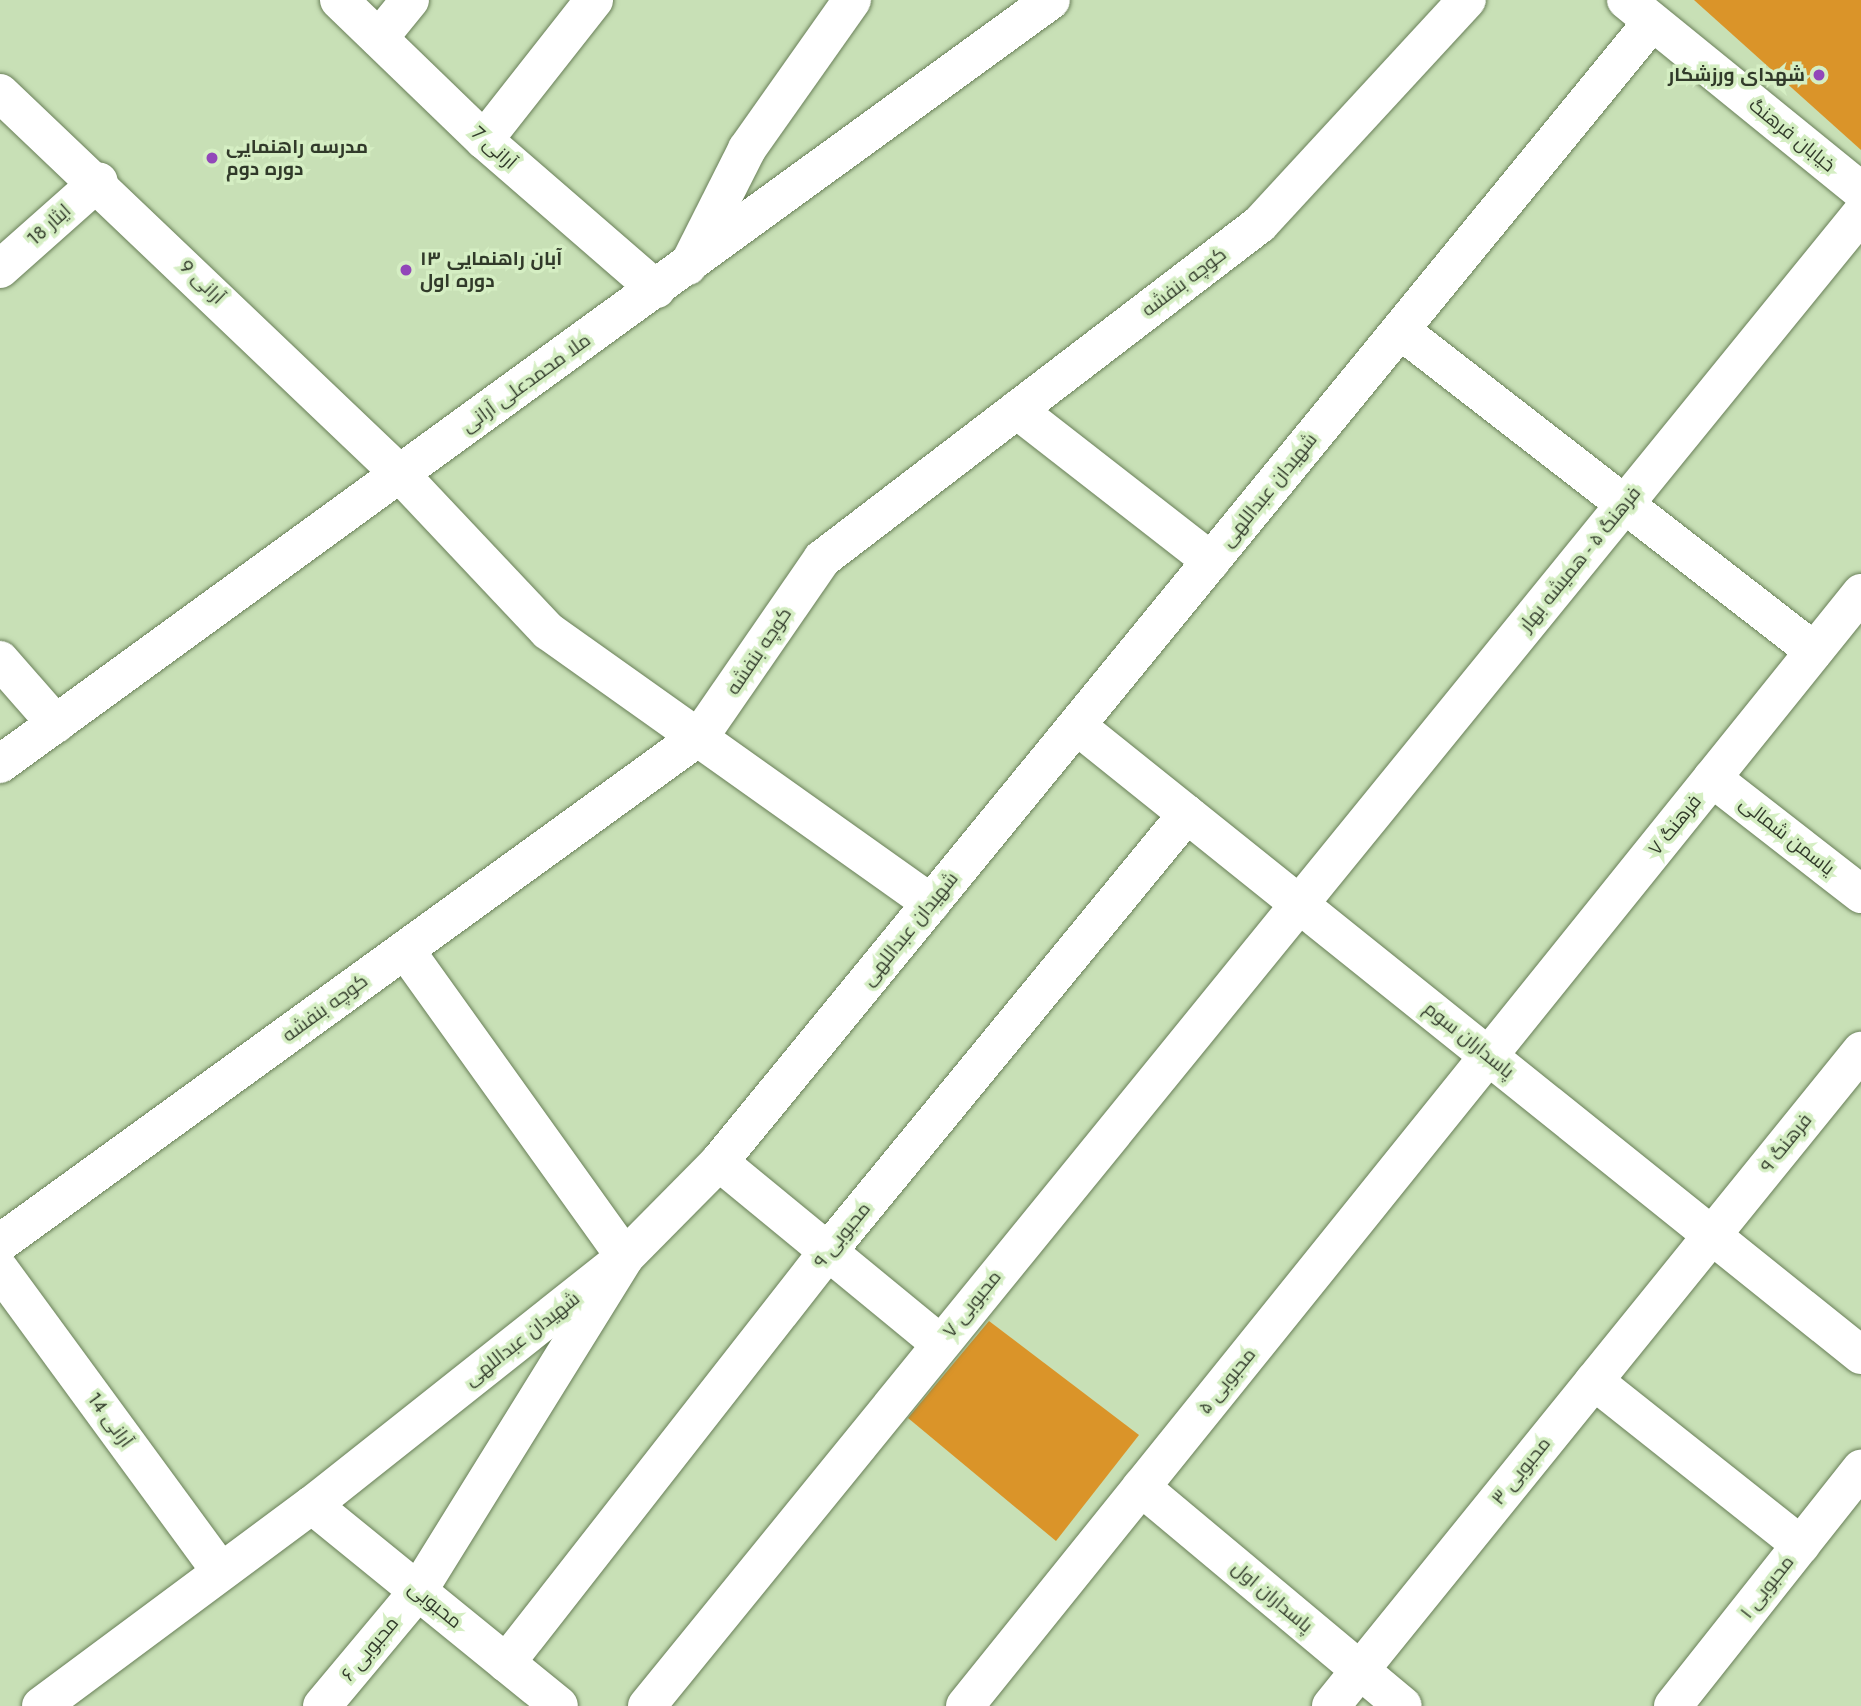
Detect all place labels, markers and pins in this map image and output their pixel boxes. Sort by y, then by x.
place label: شهدای ورزشکار [1668,64,1805,86]
marker: شهدای ورزشکار [1811,67,1827,83]
place label: مدرسه راهنمایی دوره دوم [226,136,368,180]
marker: مدرسه راهنمایی دوره دوم [204,150,220,166]
place label: ۱۳ آبان راهنمایی دوره اول [420,248,562,292]
marker: ۱۳ آبان راهنمایی دوره اول [398,262,414,278]

